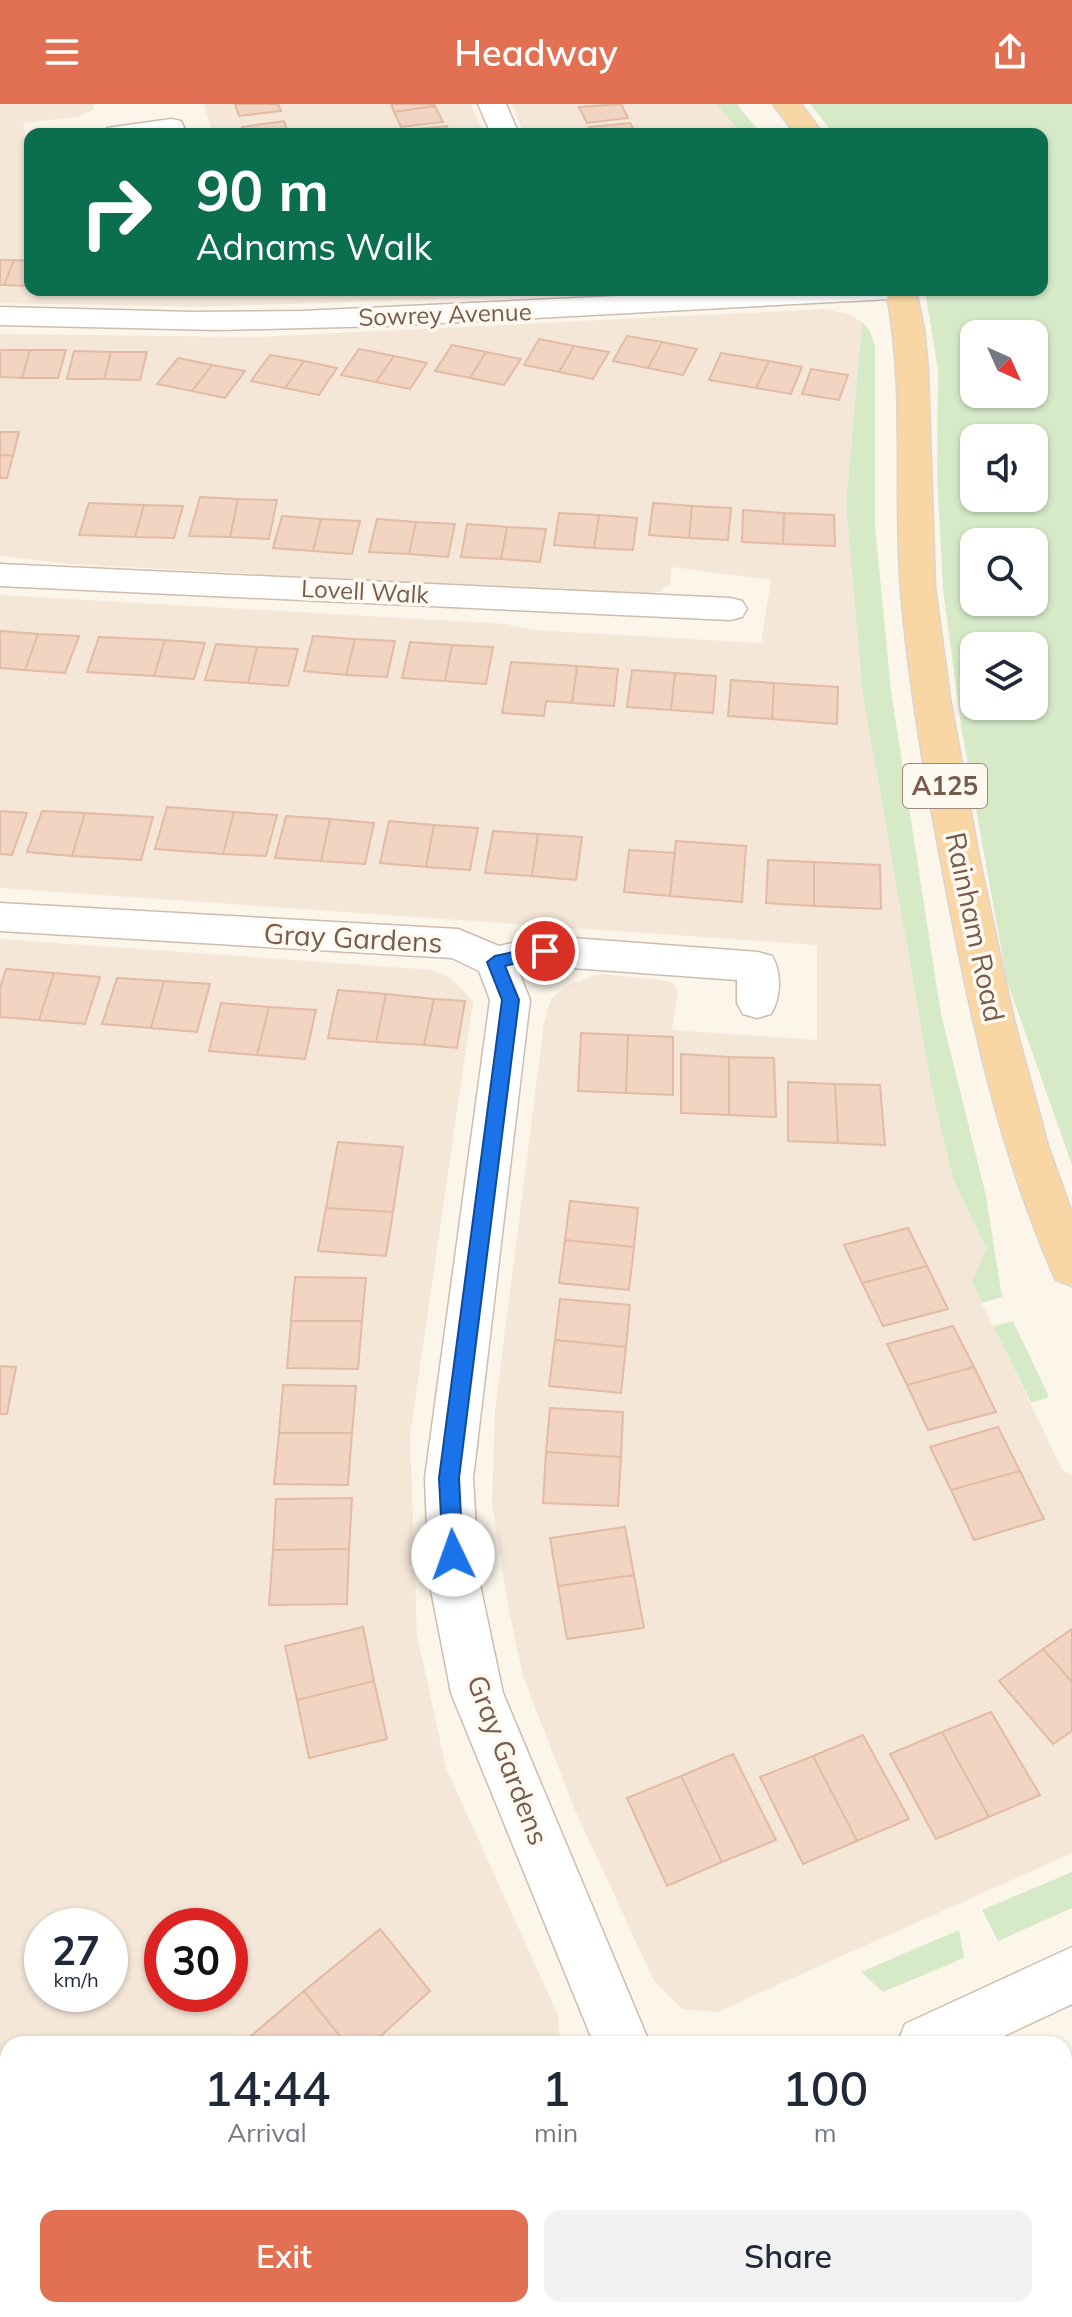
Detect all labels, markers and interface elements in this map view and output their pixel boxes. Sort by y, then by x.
icon: menu [40,30,84,74]
text: Headway [454,30,618,75]
icon: share [988,30,1032,74]
text: 90 m [196,155,329,225]
icon: right [64,160,168,264]
text: Adnams Walk [196,224,432,269]
street label: Sowrey Avenue [358,296,532,332]
north arrow [960,320,1048,408]
map controls [960,320,1048,720]
button: sound [960,424,1048,512]
button: search [960,528,1048,616]
street label: Lovell Walk [301,573,430,609]
button: layers [960,632,1048,720]
road number: A125 [903,764,987,808]
street label: Rainham Road [938,829,1013,1025]
street label: Gray Gardens [263,915,443,960]
pin [511,917,579,985]
icon: arrive [523,929,567,973]
position arrow [411,1513,495,1597]
street label: Gray Gardens [460,1670,557,1850]
speed limit sign: 30 [144,1908,248,2012]
text: 27 [52,1925,100,1975]
text: km/h [53,1967,99,1992]
text: 14:44 [204,2058,330,2118]
text: 1 [542,2058,570,2118]
text: 100 [782,2058,868,2118]
text: Arrival [227,2116,307,2149]
text: min [534,2116,578,2149]
text: m [814,2116,837,2149]
button: Exit [40,2210,528,2302]
button: Share [544,2210,1032,2302]

